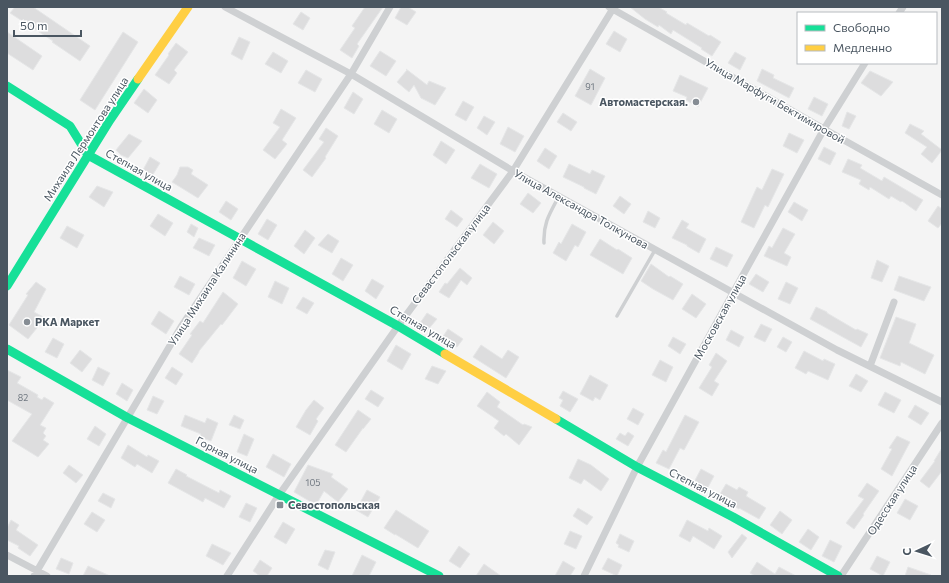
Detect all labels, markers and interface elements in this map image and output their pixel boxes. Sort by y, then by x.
scale bar [14,12,81,38]
legend [797,12,937,64]
text: 50 m [20,18,48,32]
text: Свободно [833,20,890,34]
text: Медленно [833,40,892,54]
street label: Улица Марфуги Бектимировой [703,55,847,146]
street label: Михаила Лермонтова улица [41,74,131,203]
house number: 91 [585,81,595,92]
place label: Автомастерская. [599,95,688,108]
marker: Автомастерская. [691,97,701,107]
street label: Степная улица [104,146,175,193]
street label: Улица Александра Толкунова [512,166,651,251]
street label: Севастопольская улица [409,201,492,306]
street label: Улица Михаила Калинина [165,230,248,348]
street label: Московская улица [691,272,748,362]
street label: Степная улица [388,302,459,351]
place label: РКА Маркет [35,315,100,328]
marker: РКА Маркет [22,317,32,327]
house number: 82 [18,392,28,403]
street label: Горная улица [194,433,261,476]
street label: Одесская улица [864,462,919,537]
street label: Степная улица [667,465,739,510]
house number: 105 [306,477,320,488]
place label: Севостопольская [288,498,380,511]
marker: Севостопольская [275,500,285,510]
north arrow [897,531,937,571]
text: С [900,547,913,556]

